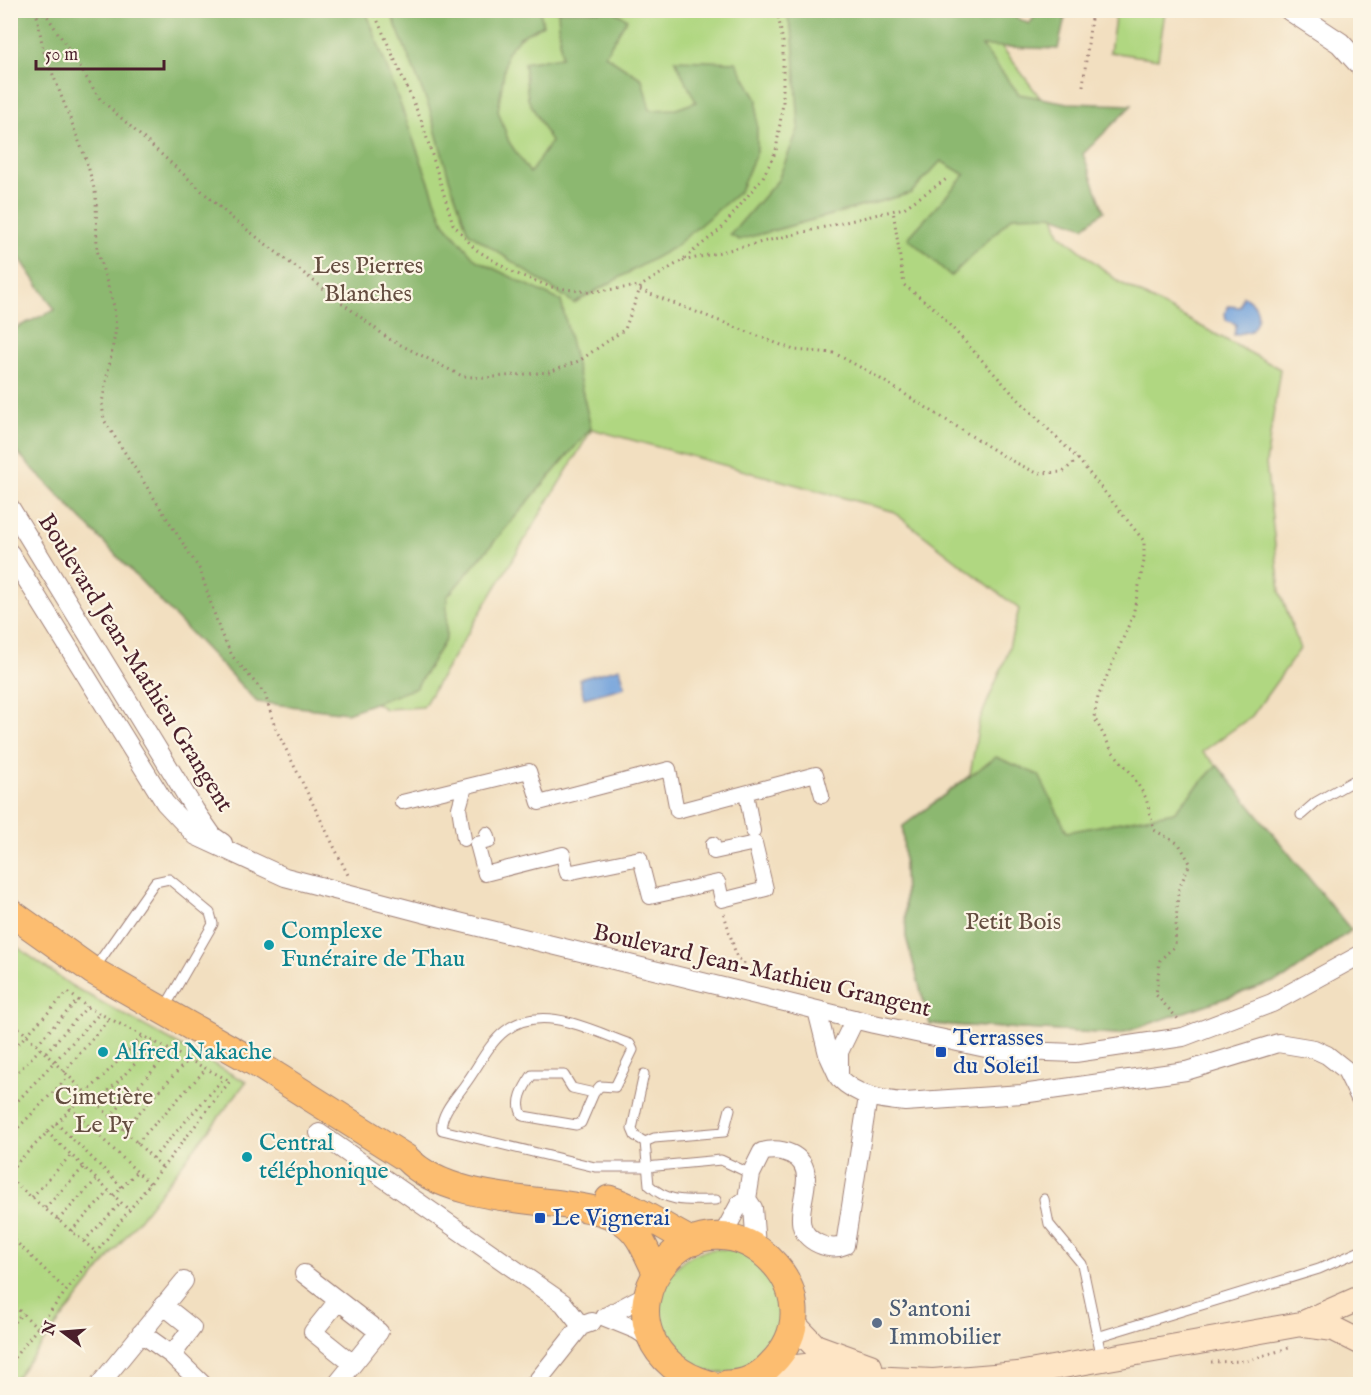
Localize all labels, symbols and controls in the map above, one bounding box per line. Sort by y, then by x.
scale bar [36,33,164,71]
text: 50 m [45,44,78,67]
park label: Les Pierres Blanches [313,251,423,310]
street label: Boulevard Jean-Mathieu Grangent [30,508,240,818]
park label: Petit Bois [965,907,1061,938]
place label: Complexe Funéraire de Thau [281,916,465,975]
street label: Boulevard Jean-Mathieu Grangent [590,917,934,1025]
marker: Complexe Funéraire de Thau [262,938,276,952]
place label: Terrasses du Soleil [953,1023,1044,1082]
place label: Alfred Nakache [114,1037,272,1068]
marker: Alfred Nakache [96,1045,110,1059]
marker: Terrasses du Soleil [934,1045,948,1059]
park label: Cimetière Le Py [55,1082,153,1141]
place label: Central téléphonique [259,1128,389,1187]
marker: Central téléphonique [240,1150,254,1164]
place label: Le Vignerai [552,1203,670,1234]
marker: Le Vignerai [533,1211,547,1225]
place label: S'antoni Immobilier [889,1294,1001,1353]
north arrow [33,1302,93,1362]
marker: S'antoni Immobilier [870,1316,884,1330]
text: N [39,1319,62,1339]

